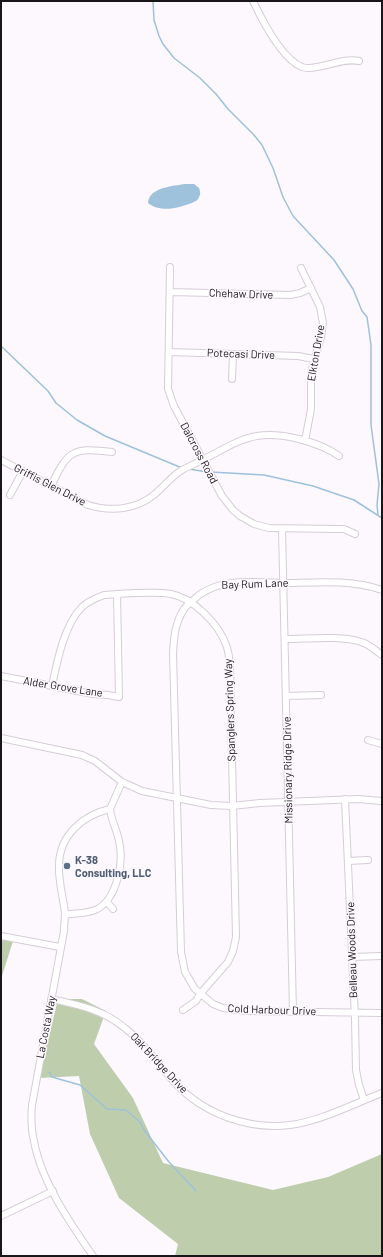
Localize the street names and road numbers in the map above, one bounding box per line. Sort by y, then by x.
street label: Chehaw Drive [209,286,273,302]
street label: Elkton Drive [305,324,327,382]
street label: Potecasi Drive [207,346,275,362]
street label: Dalcross Road [177,420,221,486]
street label: Griffis Glen Drive [12,461,88,509]
street label: Bay Rum Lane [221,576,289,592]
street label: Spanglers Spring Way [222,658,238,762]
street label: Alder Grove Lane [22,674,104,700]
street label: Missionary Ridge Drive [280,716,296,824]
street label: Belleau Woods Drive [344,902,360,998]
street label: La Costa Way [33,995,59,1059]
street label: Cold Harbour Drive [227,1002,317,1018]
street label: Oak Bridge Drive [127,1030,191,1096]

